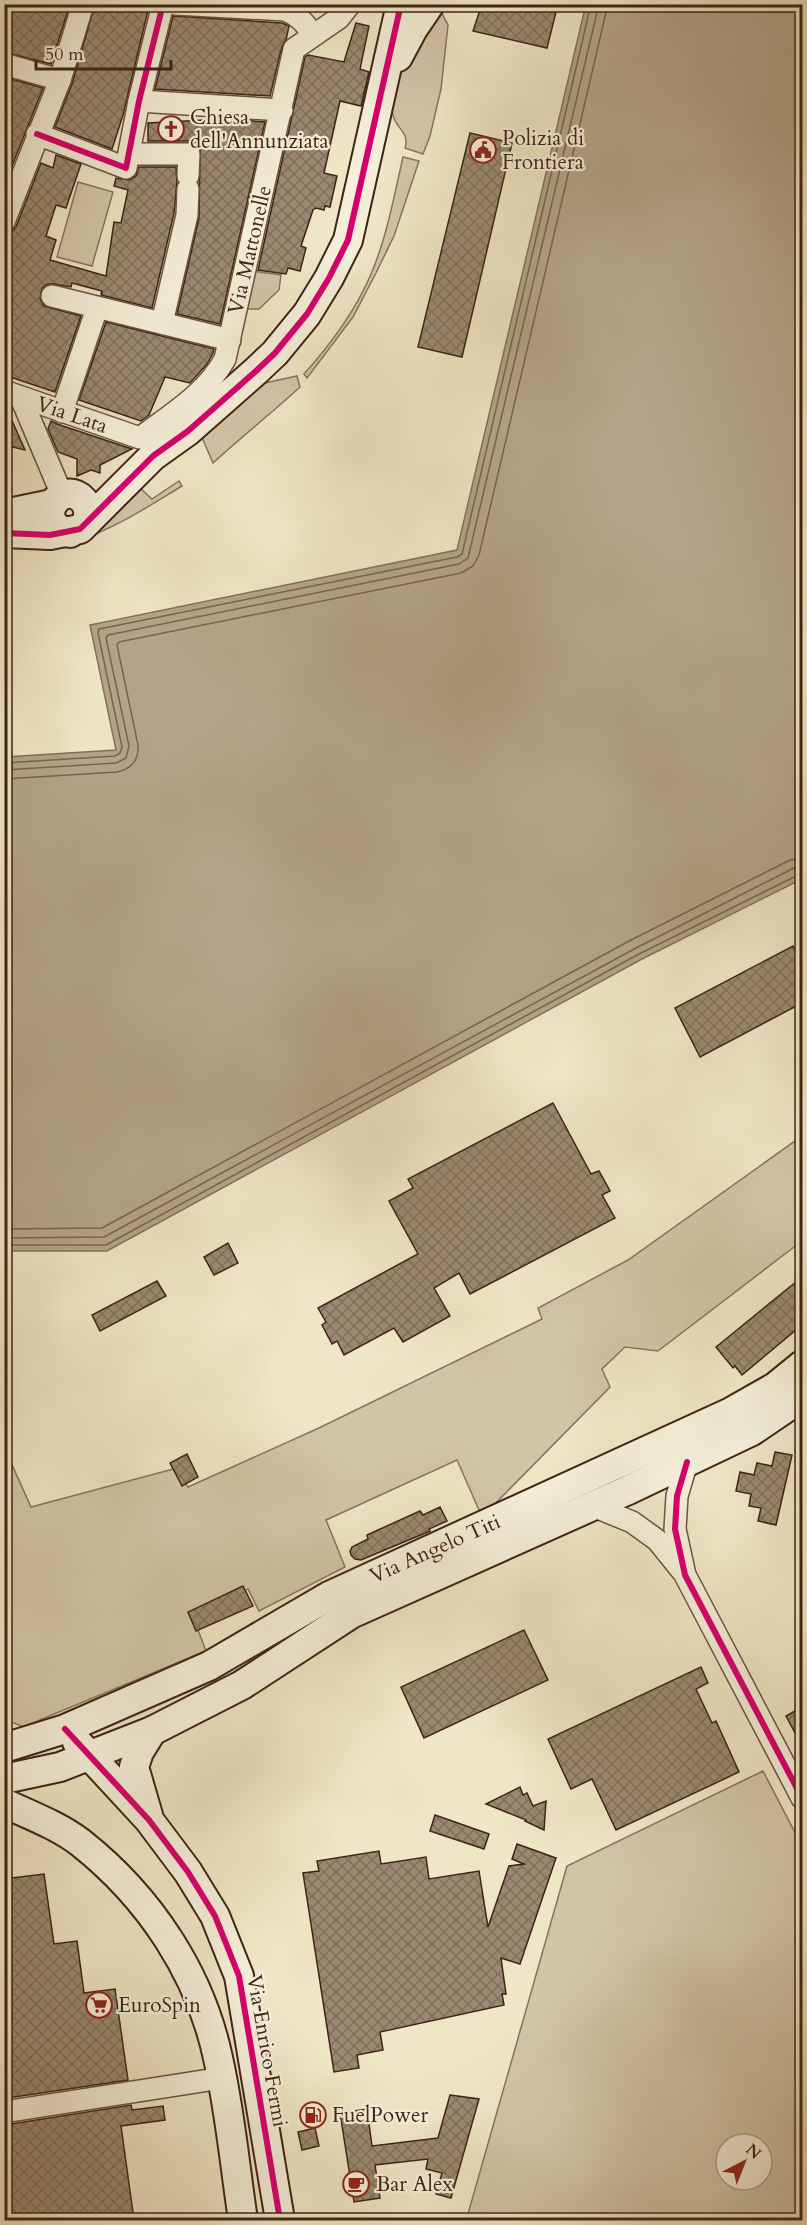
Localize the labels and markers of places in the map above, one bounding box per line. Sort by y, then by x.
place label: Chiesa dell'Annunziata [190,103,329,156]
church icon: Chiesa dell'Annunziata [156,114,186,144]
place label: Polizia di Frontiera [502,124,584,177]
public building icon: Polizia di Frontiera [468,135,498,165]
supermarket icon: EuroSpin [84,1990,114,2020]
place label: EuroSpin [118,1991,201,2020]
fuel station icon: FuelPower [298,2100,328,2130]
place label: FuelPower [332,2101,429,2130]
cafe icon: Bar Alex [341,2169,371,2199]
place label: Bar Alex [376,2170,453,2199]

